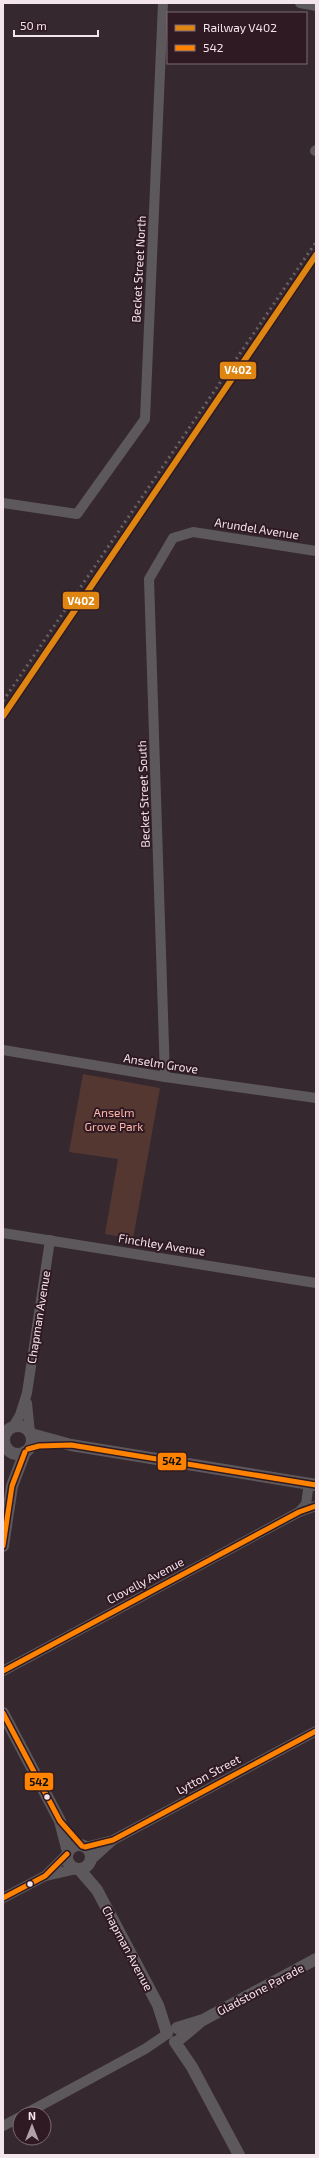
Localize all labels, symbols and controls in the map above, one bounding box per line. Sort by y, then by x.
scale bar [14,12,98,38]
legend [167,12,307,64]
text: 50 m [20,18,47,32]
text: Railway V402 [203,20,277,34]
text: 542 [203,40,224,54]
street label: Becket Street North [128,215,148,323]
line badge: V402 [219,361,257,380]
text: V402 [224,363,252,376]
street label: Arundel Avenue [214,514,300,542]
line badge: V402 [62,591,100,610]
text: V402 [67,594,95,607]
street label: Becket Street South [134,740,152,848]
street label: Anselm Grove [123,1050,199,1076]
park label: Anselm Grove Park [85,1105,143,1133]
street label: Finchley Avenue [117,1230,207,1258]
street label: Chapman Avenue [24,1269,52,1365]
line badge: 542 [157,1452,187,1471]
text: 542 [162,1454,182,1467]
street label: Clovelly Avenue [104,1554,186,1606]
street label: Lytton Street [174,1751,243,1797]
line badge: 542 [24,1772,54,1791]
text: 542 [29,1775,49,1788]
unlabelled marker [42,1792,52,1802]
unlabelled marker [25,1879,35,1889]
street label: Chapman Avenue [100,1903,156,1993]
street label: Gladstone Parade [214,1960,306,2018]
north arrow [12,2106,52,2146]
text: N [28,2109,36,2122]

